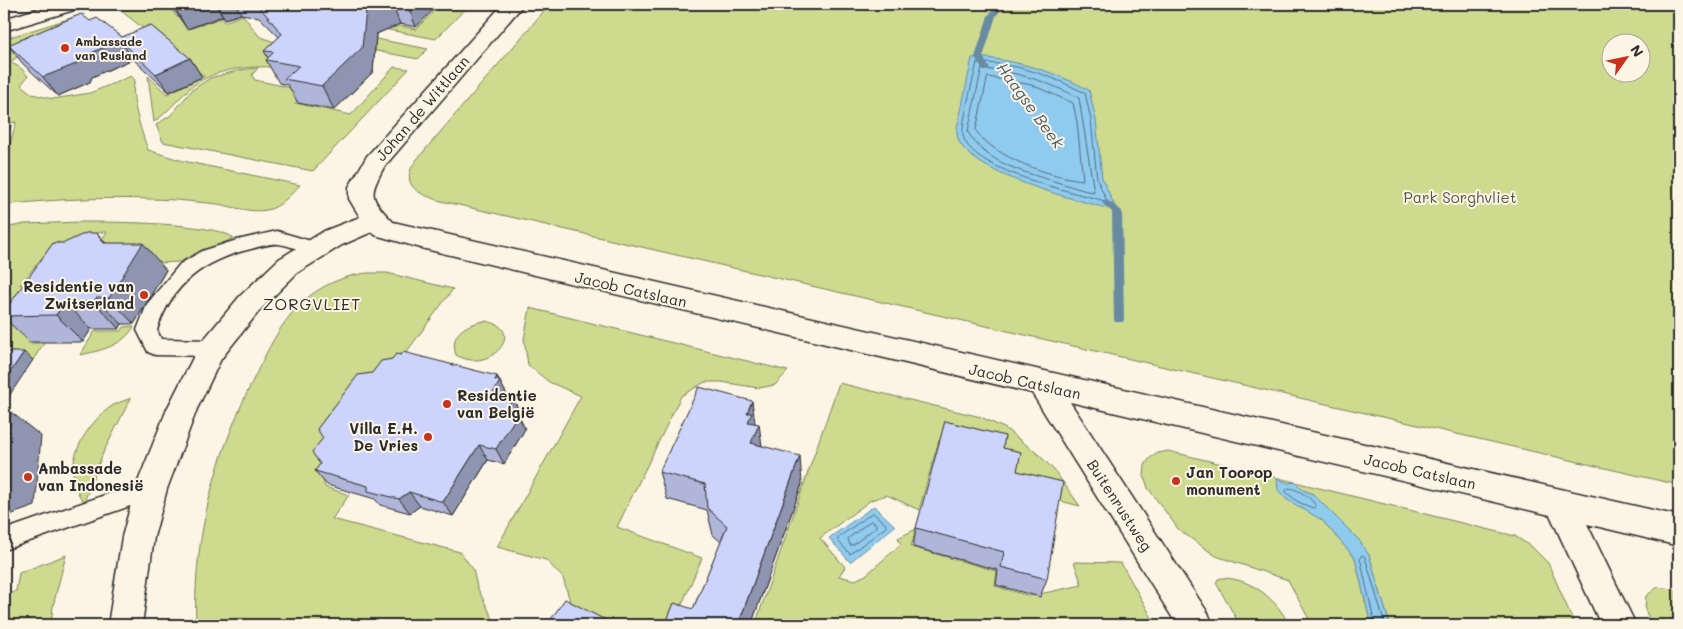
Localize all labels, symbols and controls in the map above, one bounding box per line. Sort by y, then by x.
north arrow [1600,32,1650,82]
place label: Ambassade van Rusland [75,33,147,63]
text: N [1626,41,1648,60]
marker: Ambassade van Rusland [59,42,71,54]
street label: Johan de Wittlaan [371,51,473,165]
water label: Haagse Beek [993,58,1070,153]
park label: Park Sorghvliet [1403,187,1517,207]
street label: Jacob Catslaan [573,266,689,312]
place label: Residentie van Zwitserland [23,276,134,313]
marker: Residentie van Zwitserland [138,289,150,301]
district label: ZORGVLIET [263,293,361,314]
street label: Jacob Catslaan [967,358,1083,404]
place label: Residentie van België [457,385,537,422]
marker: Residentie van België [441,398,453,410]
place label: Villa E.H. De Vries [349,418,418,455]
marker: Villa E.H. De Vries [422,431,434,443]
street label: Jacob Catslaan [1362,448,1478,494]
street label: Buitenrustweg [1083,455,1157,555]
place label: Ambassade van Indonesië [38,458,143,495]
place label: Jan Toorop monument [1186,462,1273,499]
marker: Ambassade van Indonesië [22,471,34,483]
marker: Jan Toorop monument [1170,475,1182,487]

